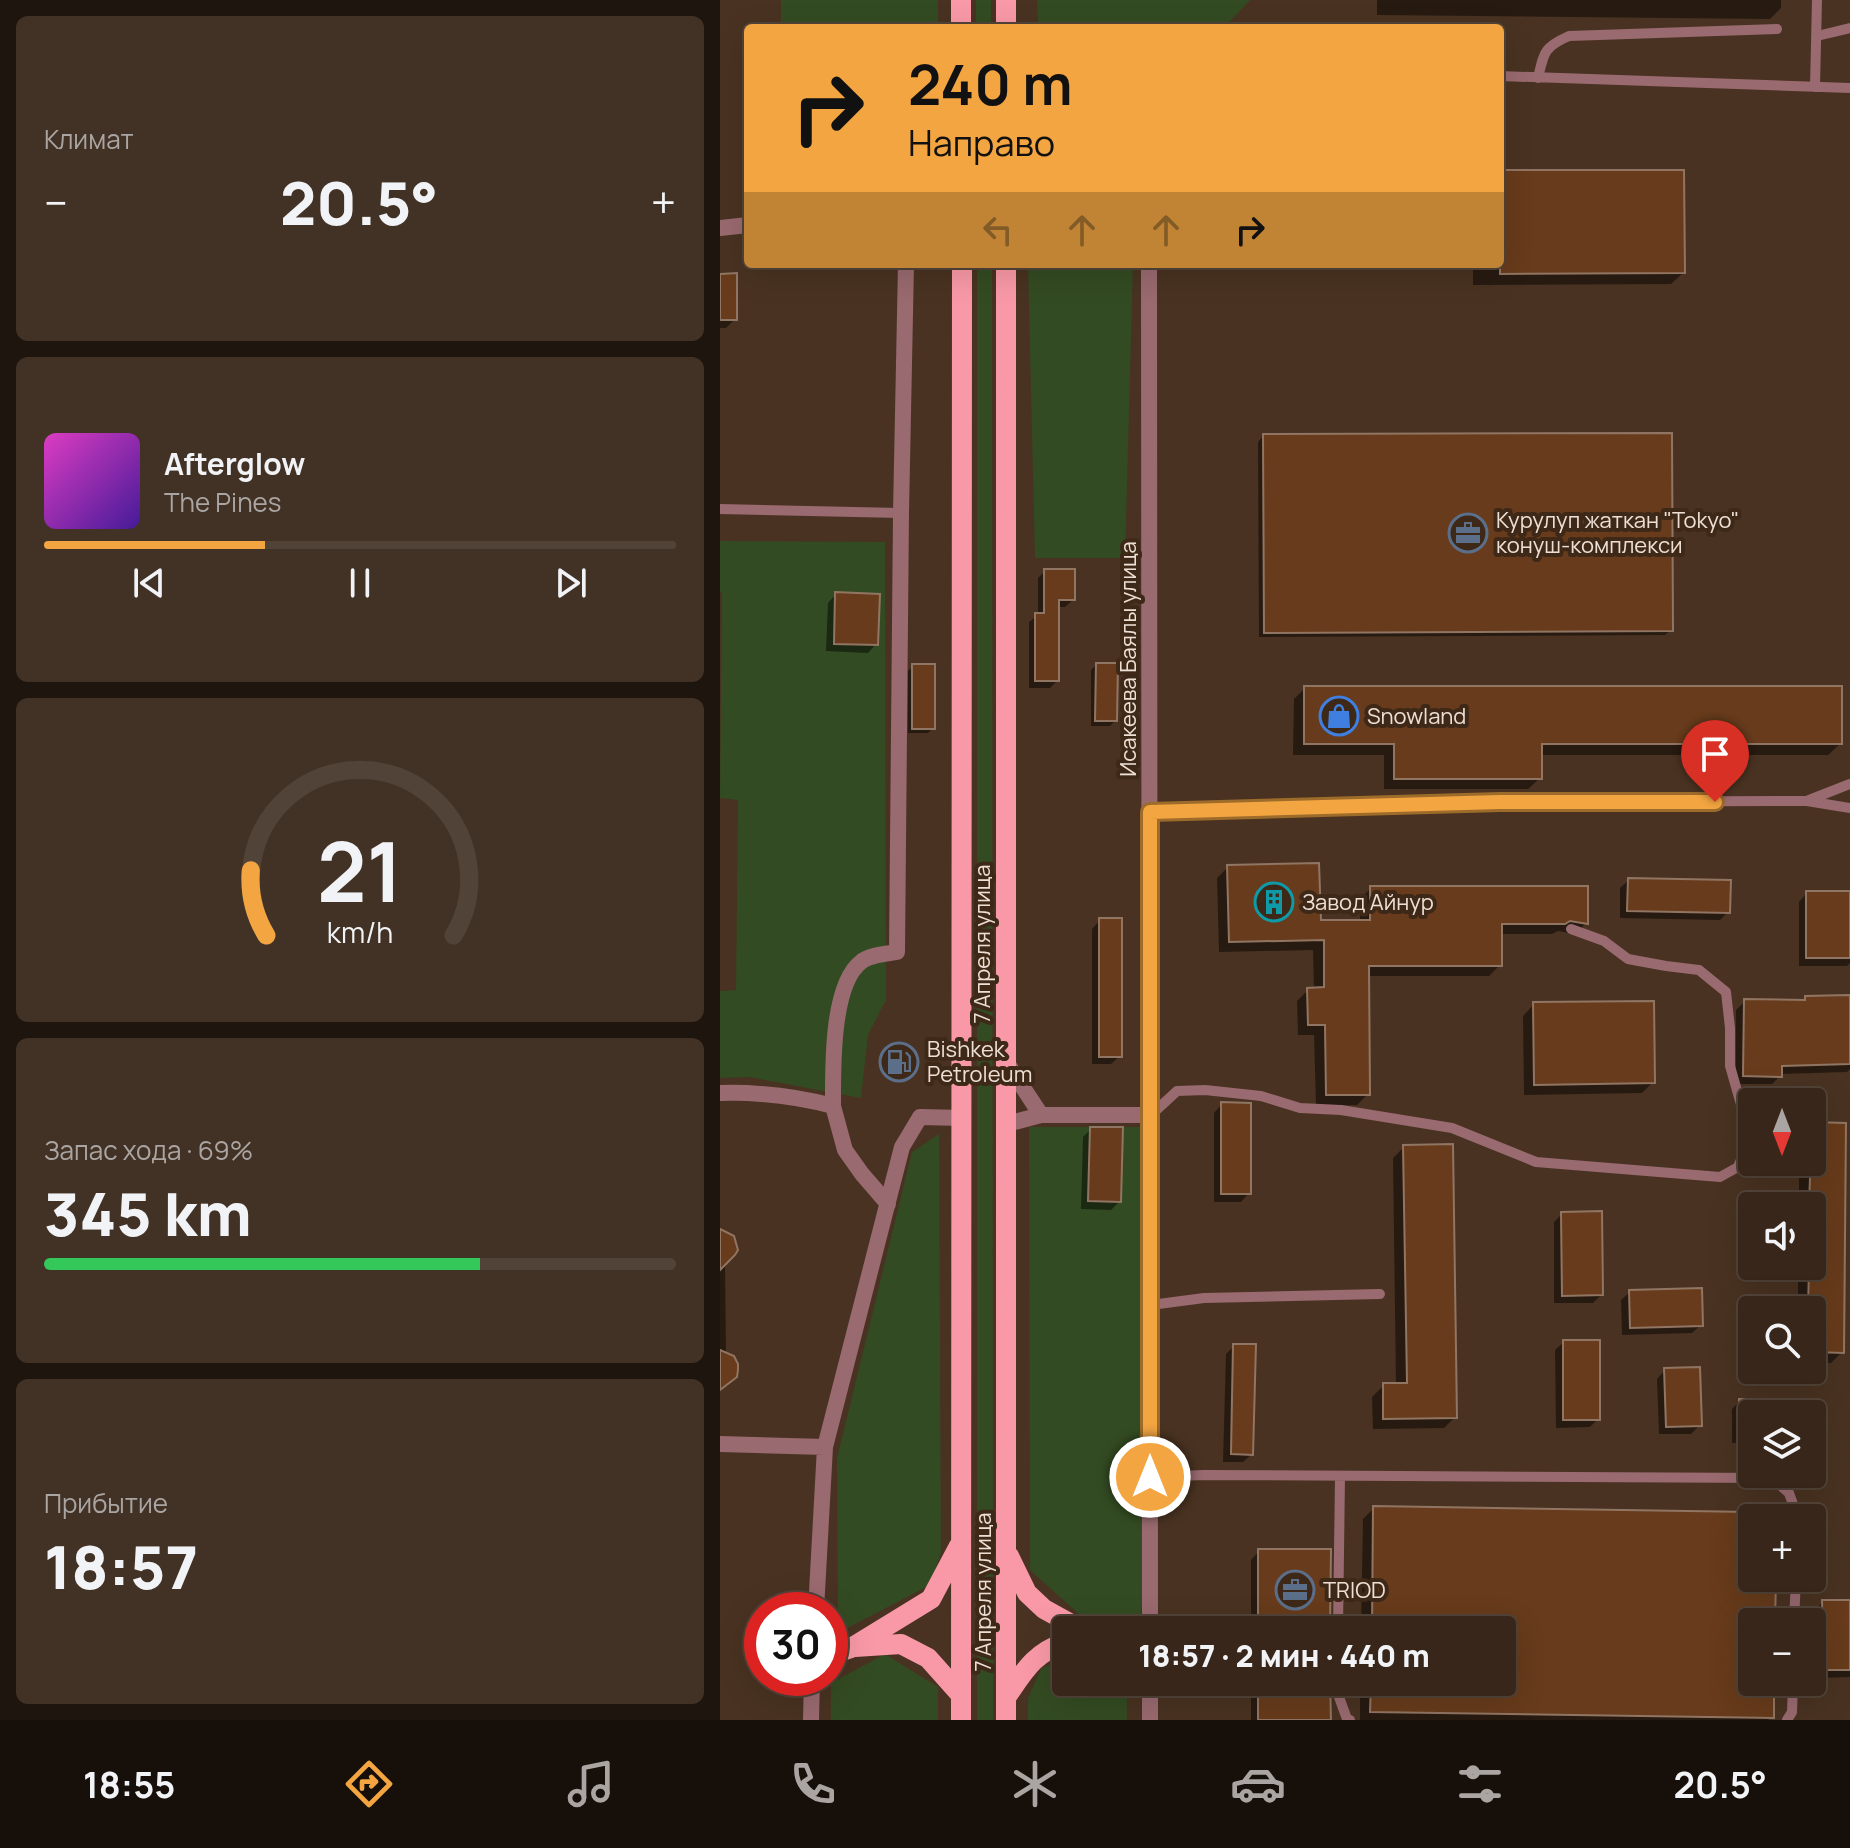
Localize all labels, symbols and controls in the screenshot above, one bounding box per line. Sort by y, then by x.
text: 240 m [908,45,1073,122]
icon: right [776,56,880,160]
text: Направо [908,118,1055,167]
text: Климат [44,121,134,157]
text: 20.5° [280,161,438,243]
text: − [44,172,68,232]
text: + [651,172,676,232]
icon: left [976,208,1020,252]
icon: ahead [1060,208,1104,252]
icon: ahead [1144,208,1188,252]
icon: right [1228,208,1272,252]
text: Afterglow [164,443,305,484]
text: The Pines [164,484,281,520]
place label: Курулуп жаткан "Tokyo" конуш-комплекси [1496,505,1739,560]
office icon: Курулуп жаткан "Tokyo" конуш-комплекси [1447,512,1489,554]
street label: Исакеева Баялы улица [1113,541,1143,777]
icon: previous [127,561,171,605]
icon: pause [338,561,382,605]
icon: next [549,561,593,605]
shop icon: Snowland [1318,695,1360,737]
place label: Snowland [1367,701,1466,731]
pin [1681,720,1749,802]
icon: arrive [1693,732,1737,776]
text: 21 [317,813,403,927]
street label: 7 Апреля улица [967,864,997,1024]
building icon: Завод Айнур [1253,881,1295,923]
place label: Завод Айнур [1302,887,1434,917]
text: km/h [327,913,393,952]
place label: Bishkek Petroleum [927,1034,1032,1089]
fuel station icon: Bishkek Petroleum [878,1041,920,1083]
north arrow [1738,1088,1826,1176]
map controls [1738,1088,1826,1696]
text: Запас хода · 69% [44,1132,253,1168]
text: 345 km [44,1172,252,1254]
button: sound [1738,1192,1826,1280]
button: search [1738,1296,1826,1384]
button: layers [1738,1400,1826,1488]
position arrow [1108,1435,1192,1519]
text: Прибытие [44,1485,168,1521]
button: + [1738,1504,1826,1592]
street label: 7 Апреля улица [968,1512,998,1672]
text: 18:57 [44,1525,198,1607]
office icon: TRIOD [1274,1569,1316,1611]
place label: TRIOD [1323,1575,1386,1605]
speed limit sign: 30 [744,1592,848,1696]
button: − [1738,1608,1826,1696]
text: 18:57 · 2 мин · 440 m [1138,1635,1430,1676]
icon: directions [341,1756,397,1812]
icon: music [563,1756,619,1812]
icon: phone [785,1756,841,1812]
icon: climate [1007,1756,1063,1812]
icon: car [1230,1756,1286,1812]
icon: filters [1452,1756,1508,1812]
text: 18:55 [83,1760,175,1809]
text: 20.5° [1674,1760,1767,1809]

